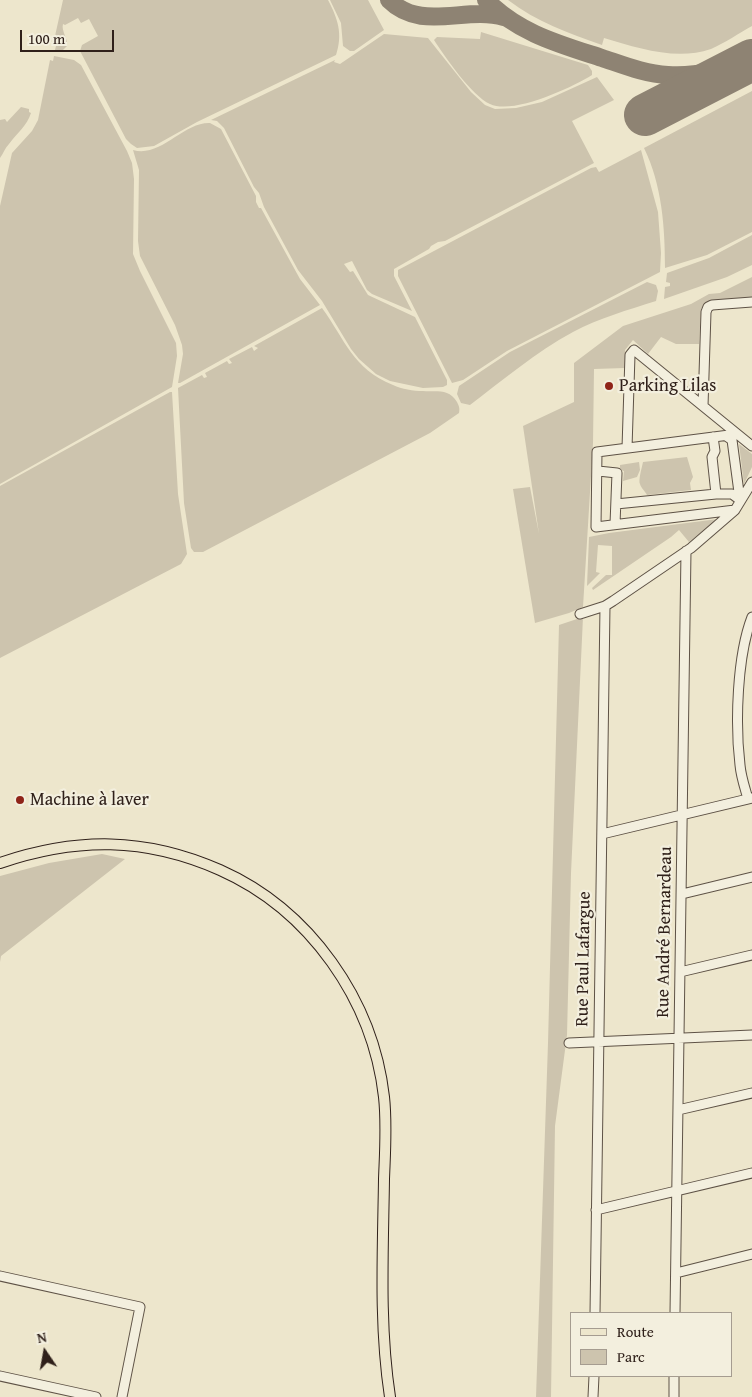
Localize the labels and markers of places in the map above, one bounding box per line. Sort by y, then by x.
place label: Parking Lilas [619,375,716,397]
marker: Parking Lilas [603,380,615,392]
place label: Machine à laver [30,789,149,811]
marker: Machine à laver [14,794,26,806]

